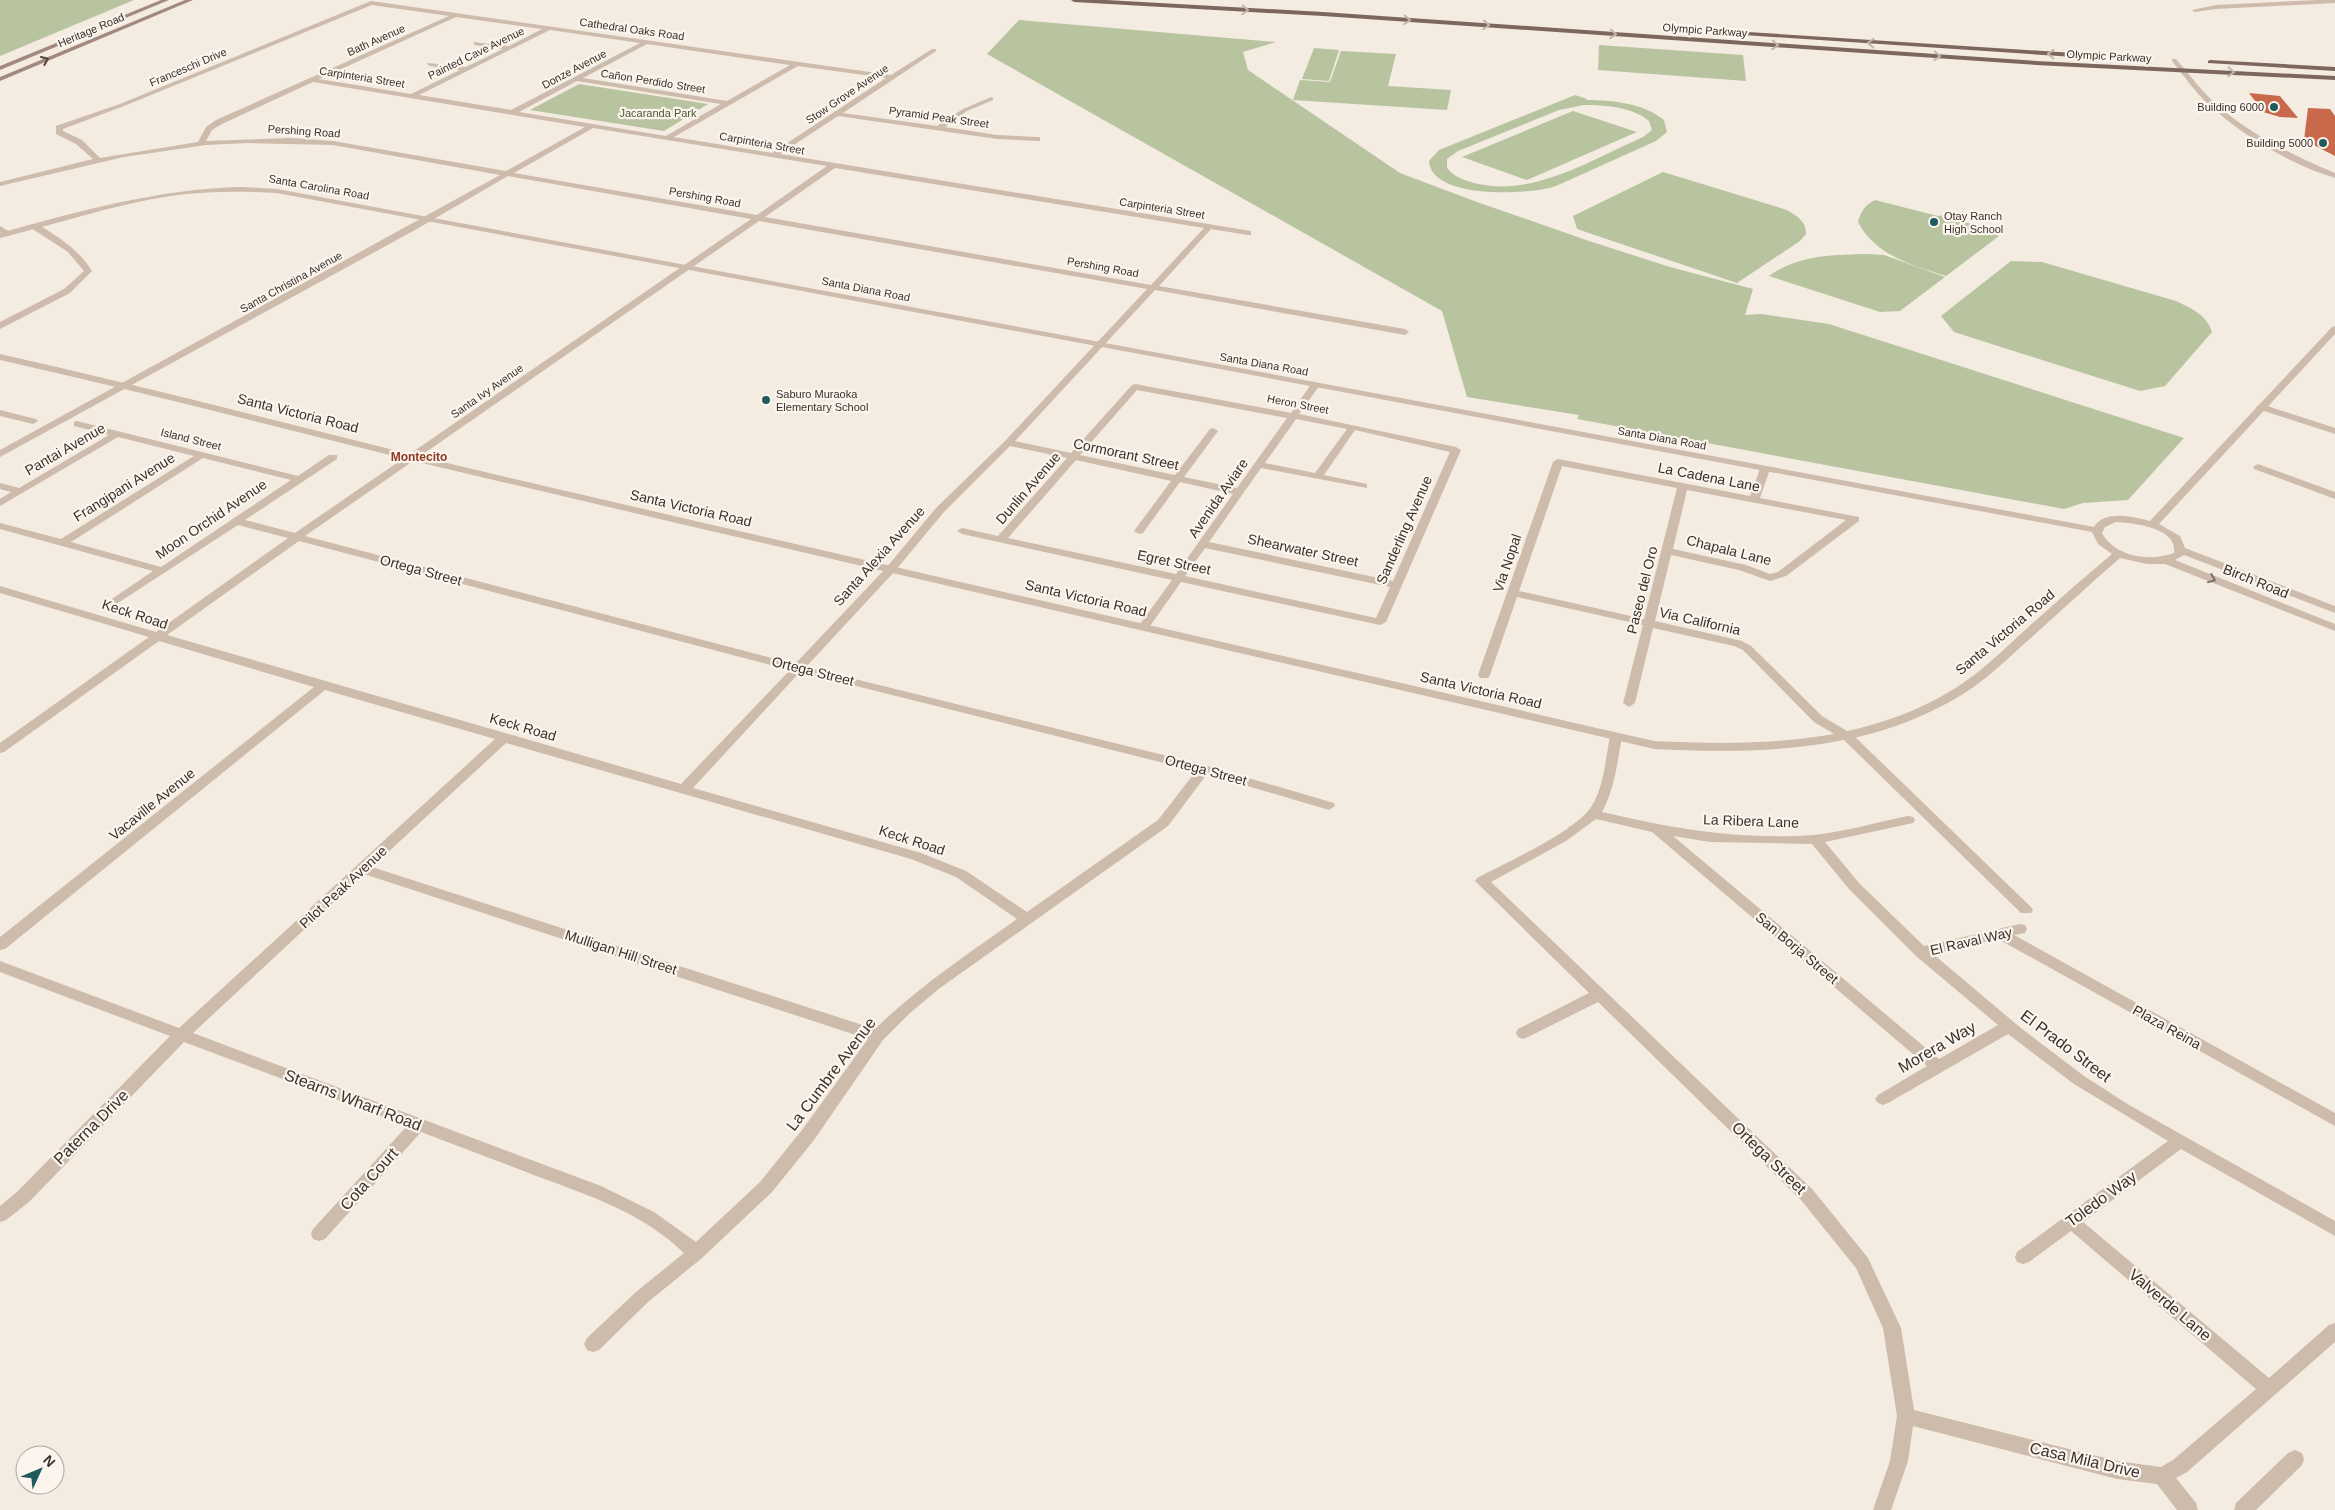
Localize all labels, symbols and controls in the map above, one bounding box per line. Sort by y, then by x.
one-way arrow [1242,4,1250,15]
street label: Heritage Road [56,11,126,49]
one-way arrow [1404,14,1412,25]
street label: Cathedral Oaks Road [579,16,685,42]
one-way arrow [1482,19,1490,30]
street label: Olympic Parkway [1662,21,1748,39]
street label: Bath Avenue [345,22,407,58]
street label: Painted Cave Avenue [426,24,526,82]
one-way arrow [1609,28,1617,39]
one-way arrow [1867,37,1875,48]
one-way arrow [1771,39,1779,50]
street label: Franceschi Drive [148,45,228,89]
street label: Donze Avenue [540,47,608,91]
street label: Olympic Parkway [2066,48,2152,64]
one-way arrow [2047,49,2055,60]
one-way arrow [1933,51,1941,62]
one-way arrow [40,56,49,67]
street label: Stow Grove Avenue [803,62,891,126]
street label: Carpinteria Street [318,64,406,90]
street label: Cañon Perdido Street [600,67,706,95]
one-way arrow [2227,67,2235,78]
place label: Building 6000 [2197,101,2264,113]
marker: Building 6000 [2268,101,2280,113]
street label: Pyramid Peak Street [888,104,990,130]
park label: Jacaranda Park [619,107,697,119]
street label: Pershing Road [267,122,341,140]
street label: Carpinteria Street [719,130,805,156]
place label: Building 5000 [2246,137,2313,149]
marker: Building 5000 [2317,137,2329,149]
street label: Santa Carolina Road [268,172,370,202]
street label: Pershing Road [668,185,742,209]
street label: Carpinteria Street [1118,195,1206,221]
place label: Otay Ranch High School [1944,210,2003,235]
marker: Otay Ranch High School [1928,216,1940,228]
street label: Santa Christina Avenue [238,249,344,315]
street label: Pershing Road [1066,255,1140,279]
street label: Santa Diana Road [821,275,911,303]
street label: Santa Diana Road [1219,350,1309,378]
street label: Santa Ivy Avenue [449,362,525,420]
place label: Saburo Muraoka Elementary School [776,388,868,413]
street label: Santa Victoria Road [236,390,360,436]
street label: Heron Street [1266,392,1330,416]
marker: Saburo Muraoka Elementary School [760,394,772,406]
street label: Pantai Avenue [22,419,108,478]
street label: Santa Diana Road [1617,424,1707,452]
street label: Island Street [160,426,222,452]
street label: Cormorant Street [1072,435,1180,473]
street label: Frangipani Avenue [70,449,178,525]
street label: Dunlin Avenue [992,449,1064,527]
district label: Montecito [391,450,447,464]
street label: Avenida Aviare [1185,455,1251,541]
street label: La Cadena Lane [1657,459,1762,495]
street label: Sanderling Avenue [1373,473,1435,587]
street label: Moon Orchid Avenue [152,476,270,562]
street label: Santa Victoria Road [629,486,753,530]
street label: Santa Alexia Avenue [830,503,928,609]
street label: Shearwater Street [1246,530,1360,570]
street label: Via Nopal [1490,532,1524,594]
street label: Chapala Lane [1685,532,1773,568]
street label: Paseo del Oro [1623,544,1661,635]
street label: Egret Street [1136,546,1212,578]
street label: Ortega Street [378,551,464,589]
street label: Birch Road [2221,561,2291,601]
one-way arrow [2207,573,2216,583]
street label: Santa Victoria Road [1024,576,1148,620]
street label: Santa Victoria Road [1952,586,2058,678]
street label: Keck Road [100,596,170,632]
street label: Via California [1658,604,1742,638]
street label: Ortega Street [770,653,856,689]
street label: Santa Victoria Road [1419,668,1543,712]
street label: Keck Road [488,710,558,744]
street label: Ortega Street [1163,751,1249,789]
street label: Vacaville Avenue [106,765,198,843]
street label: La Ribera Lane [1703,811,1799,831]
street label: Keck Road [877,822,947,858]
street label: Pilot Peak Avenue [296,842,390,932]
street label: San Borja Street [1753,909,1842,987]
street label: El Raval Way [1929,924,2013,958]
street label: Mulligan Hill Street [563,926,679,978]
street label: Plaza Reina [2130,1002,2204,1052]
street label: El Prado Street [2018,1007,2115,1086]
street label: La Cumbre Avenue [783,1014,879,1134]
street label: Morera Way [1895,1018,1979,1076]
street label: Stearns Wharf Road [282,1066,424,1134]
street label: Paterna Drive [50,1086,132,1168]
street label: Ortega Street [1729,1119,1810,1198]
street label: Cota Court [337,1144,402,1213]
street label: Toledo Way [2062,1168,2140,1230]
street label: Valverde Lane [2125,1266,2215,1344]
street label: Casa Mila Drive [2028,1439,2142,1481]
north arrow [15,1445,65,1495]
text: N [40,1452,59,1470]

